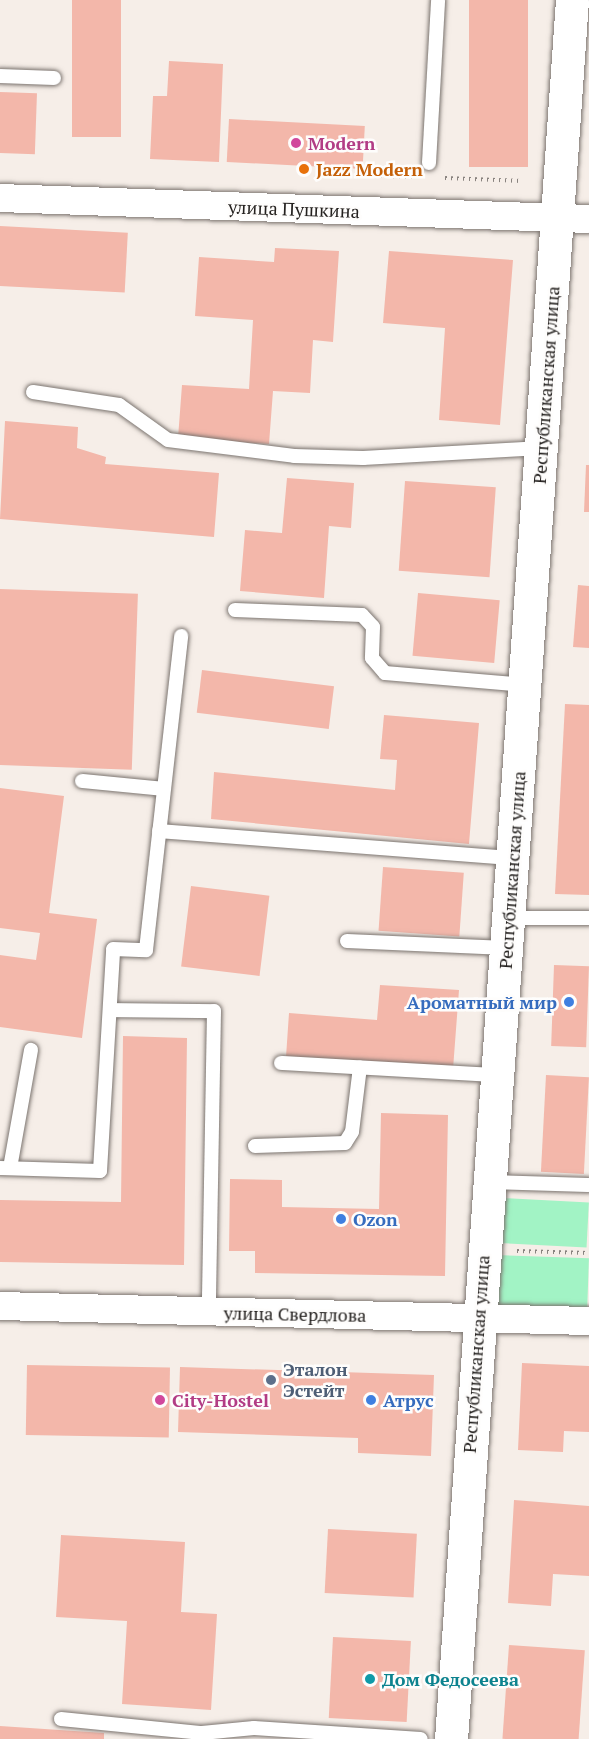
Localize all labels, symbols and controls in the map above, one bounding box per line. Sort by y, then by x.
place label: Modern [308,132,375,154]
marker: Modern [289,136,303,150]
place label: Jazz Modern [316,158,423,180]
marker: Jazz Modern [297,162,311,176]
street label: улица Пушкина [228,196,360,222]
street label: Республиканская улица [528,285,564,485]
street label: Республиканская улица [494,770,530,970]
place label: Ароматный мир [407,991,557,1013]
marker: Ароматный мир [562,995,576,1009]
place label: Ozon [353,1208,398,1230]
marker: Ozon [334,1212,348,1226]
street label: Республиканская улица [458,1254,494,1454]
street label: улица Свердлова [224,1302,366,1326]
place label: Эталон Эстейт [283,1359,348,1402]
marker: Эталон Эстейт [264,1373,278,1387]
place label: City-Hostel [172,1389,269,1411]
place label: Атрус [383,1389,434,1411]
marker: City-Hostel [153,1393,167,1407]
marker: Атрус [364,1393,378,1407]
place label: Дом Федосеева [382,1668,519,1690]
marker: Дом Федосеева [363,1672,377,1686]

